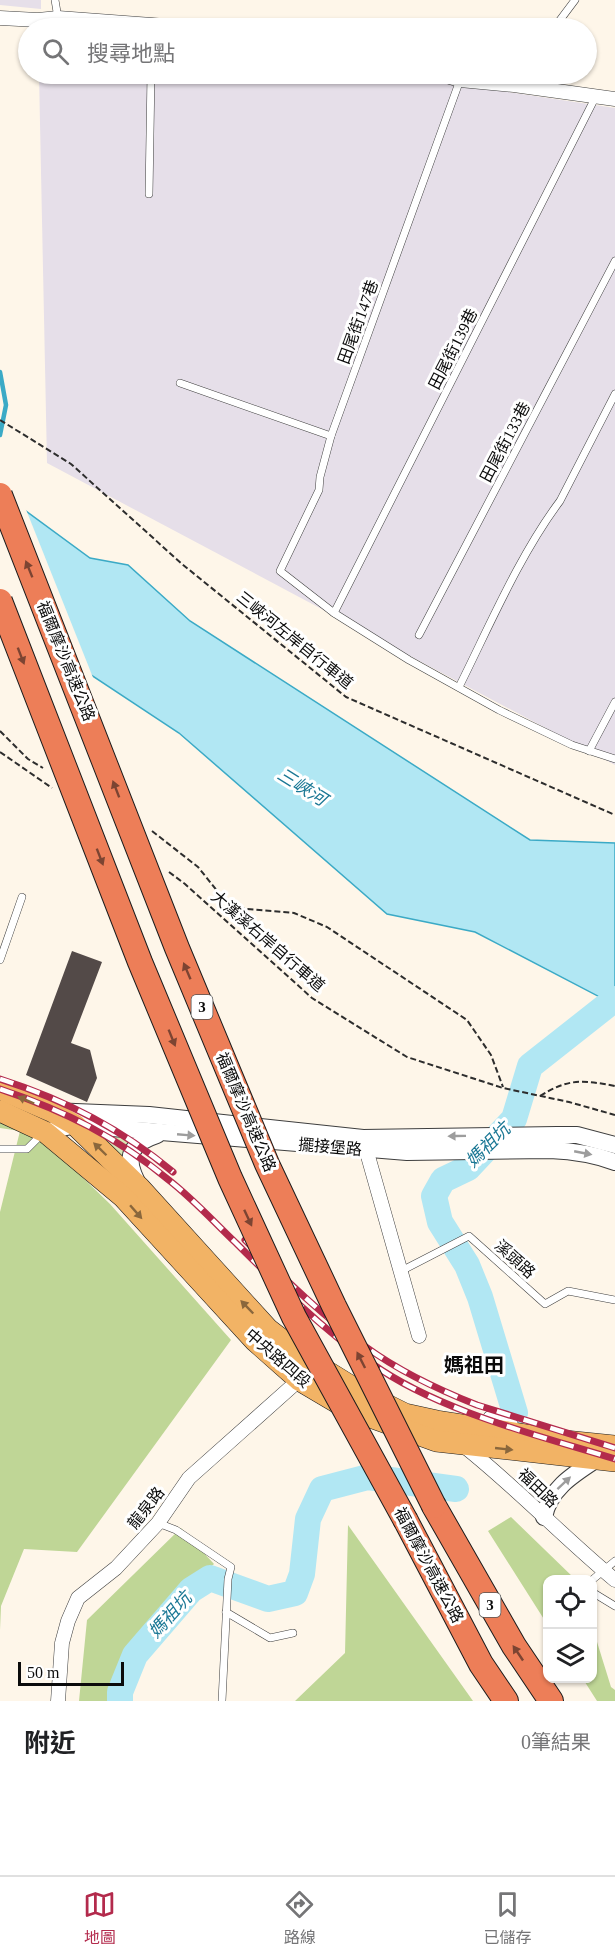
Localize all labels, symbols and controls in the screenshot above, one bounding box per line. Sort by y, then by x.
search box [18,18,597,84]
icon: search [39,35,72,68]
text: 搜尋地點 [87,41,175,66]
street label: 田尾街147巷 [335,278,381,366]
street label: 田尾街139巷 [425,306,481,392]
street label: 田尾街133巷 [477,399,533,485]
one-way arrow [24,560,33,578]
street label: 三峽河左岸自行車道 [234,588,356,692]
street label: 福爾摩沙高速公路 [34,598,98,724]
one-way arrow [16,647,26,665]
water label: 三峽河 [274,764,333,811]
one-way arrow [111,780,121,798]
one-way arrow [95,848,105,866]
street label: 大漢溪右岸自行車道 [208,887,328,995]
one-way arrow [182,962,191,980]
road number: 3 [192,995,212,1019]
one-way arrow [168,1029,177,1047]
street label: 福爾摩沙高速公路 [213,1050,279,1174]
one-way arrow [17,1095,34,1104]
water label: 媽祖坑 [462,1117,516,1171]
one-way arrow [176,1131,195,1140]
one-way arrow [447,1131,466,1141]
street label: 擺接堡路 [297,1136,363,1158]
one-way arrow [93,1143,107,1157]
one-way arrow [574,1149,593,1158]
one-way arrow [129,1204,142,1219]
one-way arrow [243,1209,253,1227]
street label: 溪頭路 [491,1237,539,1281]
one-way arrow [241,1300,254,1315]
street label: 中央路四段 [242,1325,314,1391]
one-way arrow [356,1351,366,1368]
district label: 媽祖田 [444,1354,504,1376]
one-way arrow [494,1444,513,1454]
street label: 福田路 [515,1465,561,1511]
one-way arrow [557,1476,572,1490]
street label: 龍泉路 [125,1484,167,1532]
street label: 福爾摩沙高速公路 [391,1504,467,1626]
map controls [543,1575,597,1683]
button: locate [543,1575,597,1629]
water label: 媽祖坑 [145,1586,198,1642]
road number: 3 [480,1593,500,1617]
button: layers [543,1629,597,1683]
one-way arrow [512,1645,524,1661]
scale bar [18,1659,124,1686]
text: 50 m [27,1664,59,1681]
text: 附近 [24,1729,76,1758]
text: 0筆結果 [521,1731,591,1753]
tab: 地圖 [83,1888,116,1948]
tab: 路線 [283,1888,316,1948]
tab: 已儲存 [483,1888,531,1948]

